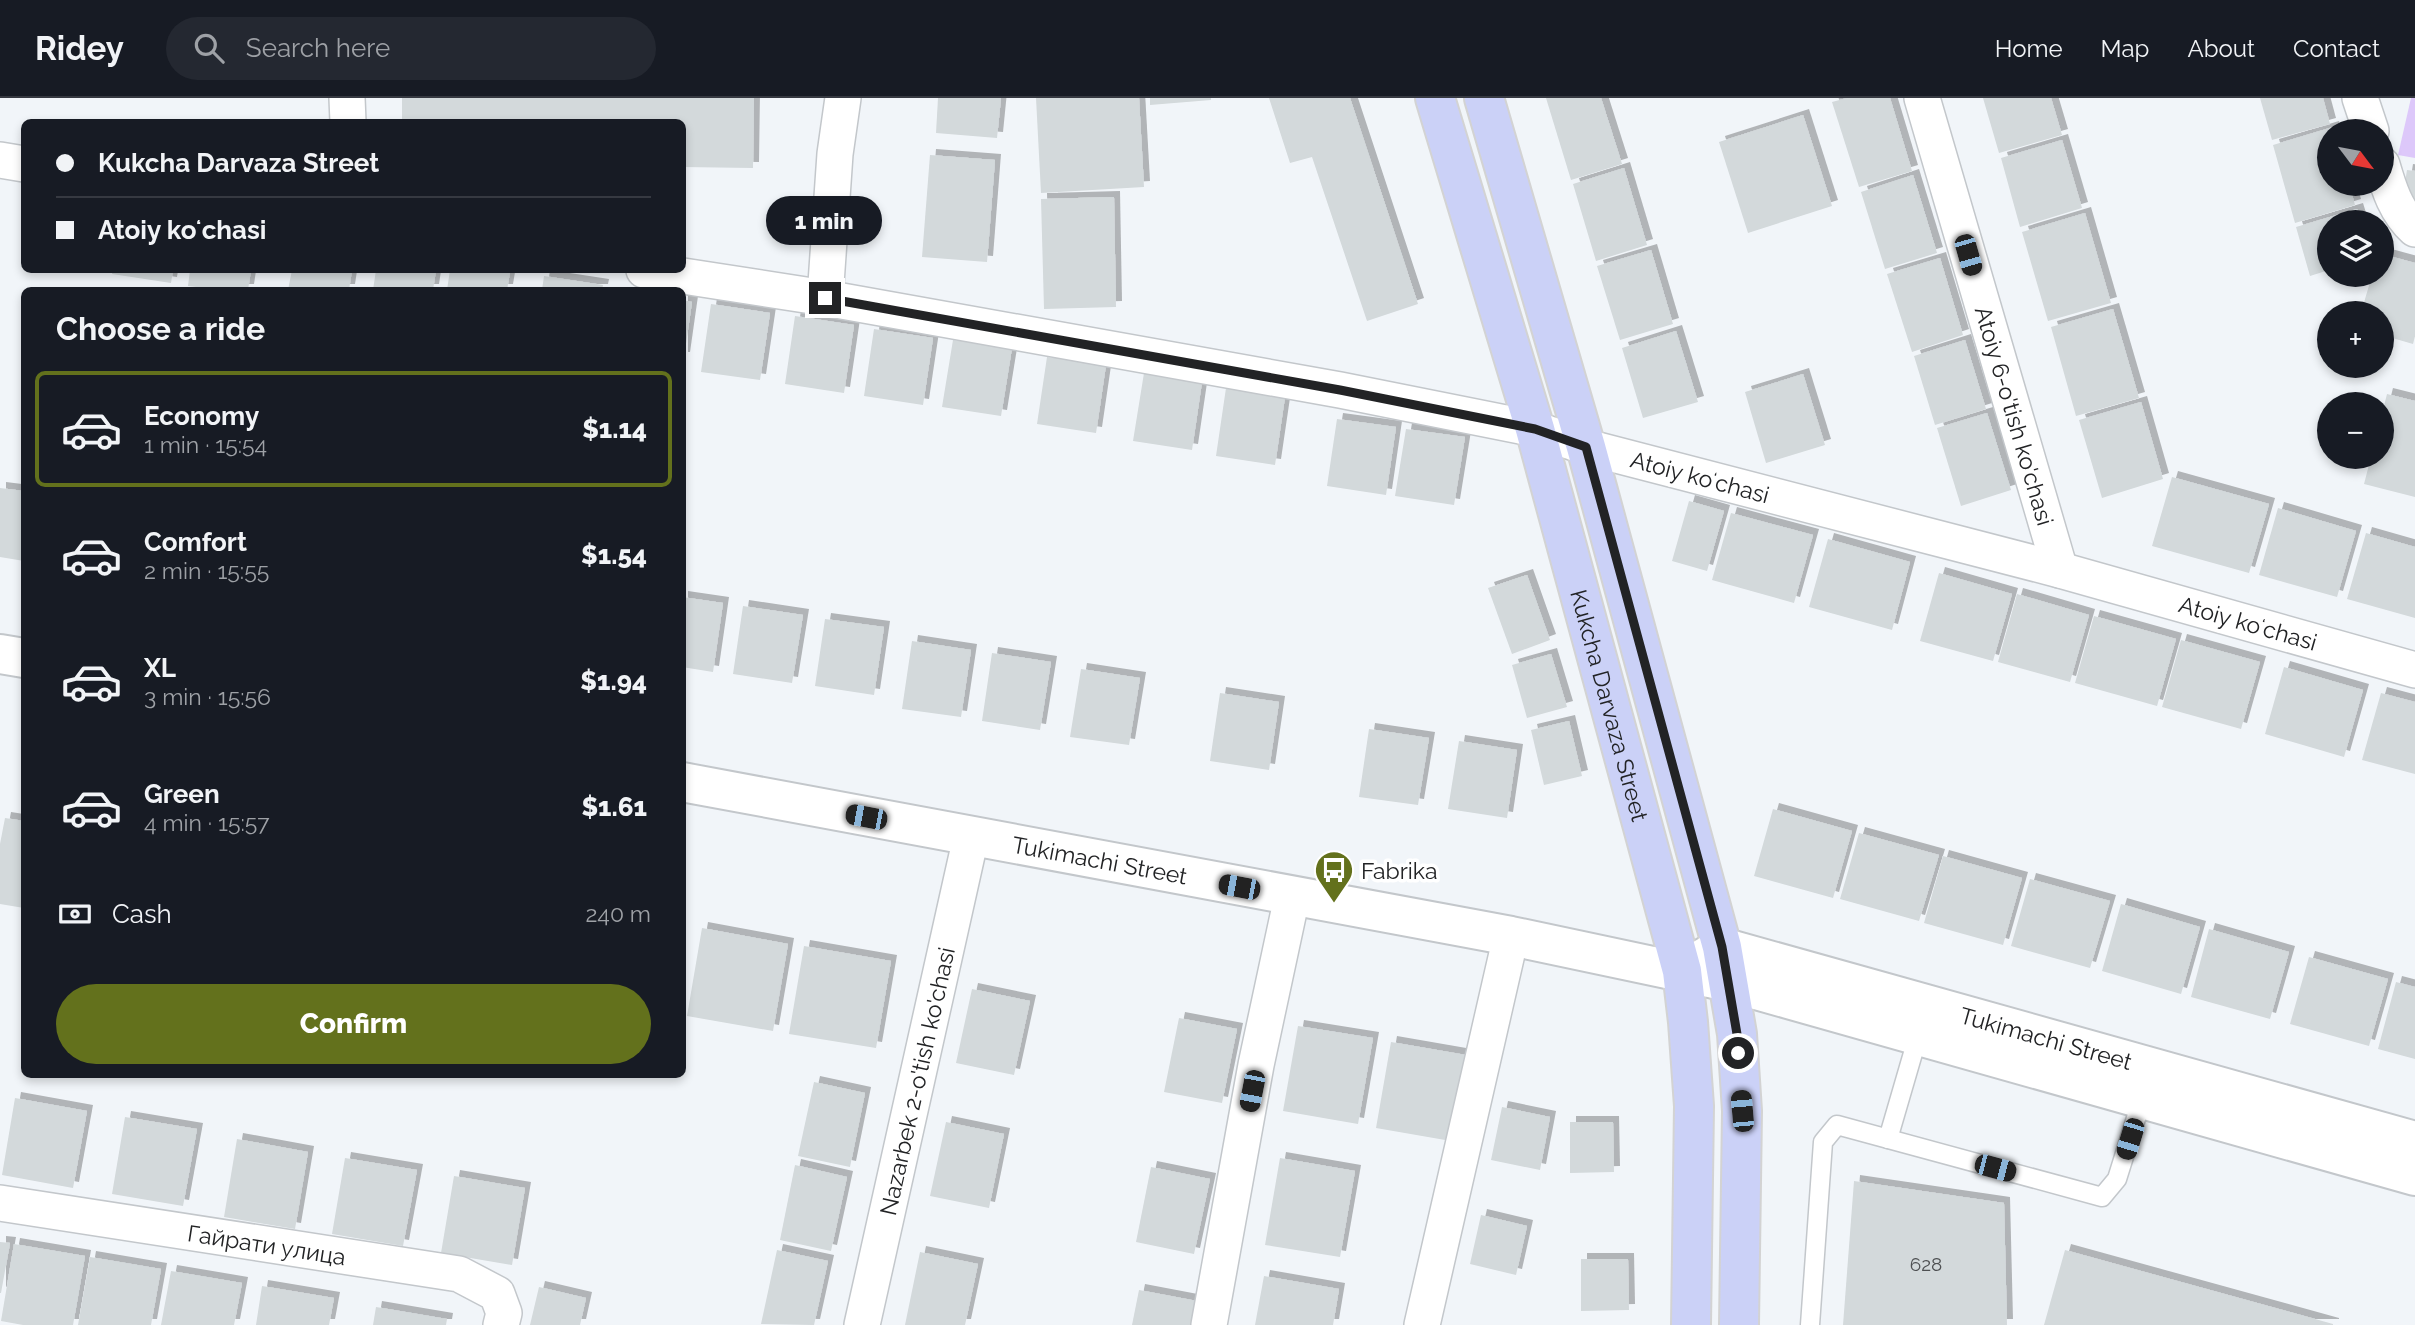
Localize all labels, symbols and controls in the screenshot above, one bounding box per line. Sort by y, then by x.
search box [166,17,656,80]
text: Ridey [35,29,124,68]
icon: search [190,29,228,67]
text: Search here [246,33,390,63]
text: Home [1995,34,2063,63]
text: Map [2101,34,2149,63]
text: About [2187,34,2255,63]
text: Contact [2293,34,2380,63]
north arrow [2317,119,2394,196]
map controls [2317,119,2394,469]
text: Kukcha Darvaza Street [98,148,379,178]
callout: 1 min [767,197,883,246]
text: 1 min [794,207,854,234]
button: layers [2317,210,2394,287]
text: Atoiy koʻchasi [98,215,266,245]
car [1953,232,1984,278]
route end [809,282,841,314]
button: + [2317,301,2394,378]
street label: Atoiy 6-o'tish ko'chasi [1970,303,2060,528]
text: Choose a ride [56,310,265,347]
button: − [2317,392,2394,469]
icon: car [60,398,123,461]
text: Economy [144,401,259,431]
text: $1.14 [582,414,647,444]
text: 1 min · 15:54 [144,431,267,458]
street label: Atoiy koʻchasi [1628,446,1772,508]
icon: car [60,524,123,587]
text: Comfort [144,527,247,557]
text: $1.54 [581,540,647,570]
text: 2 min · 15:55 [144,557,269,584]
street label: Kukcha Darvaza Street [1566,586,1654,824]
street label: Atoiy koʻchasi [2176,590,2320,656]
icon: car [60,650,123,713]
text: XL [144,653,176,683]
text: $1.94 [580,666,647,696]
text: 3 min · 15:56 [144,683,271,710]
icon: car [60,776,123,839]
text: Green [144,779,220,809]
text: $1.61 [581,792,647,822]
car [844,803,889,831]
text: 4 min · 15:57 [144,809,270,836]
street label: Tukimachi Street [1010,830,1190,889]
bus stop icon: Fabrika [1313,849,1355,904]
place label: Fabrika [1361,857,1438,884]
car [1217,873,1262,901]
icon: cash [56,895,94,933]
text: Cash [112,899,172,929]
text: 240 m [585,900,651,927]
street label: Nazarbek 2-o'tish ko'chasi [873,944,960,1218]
button: Confirm [56,984,651,1064]
street label: Tukimachi Street [1957,1001,2136,1075]
route start [1722,1037,1754,1069]
car [1238,1068,1267,1114]
car [1730,1089,1755,1133]
car [2114,1116,2147,1162]
car [1972,1152,2019,1184]
street label: Гайрати улица [186,1219,348,1270]
house number: 628 [1910,1253,1942,1275]

